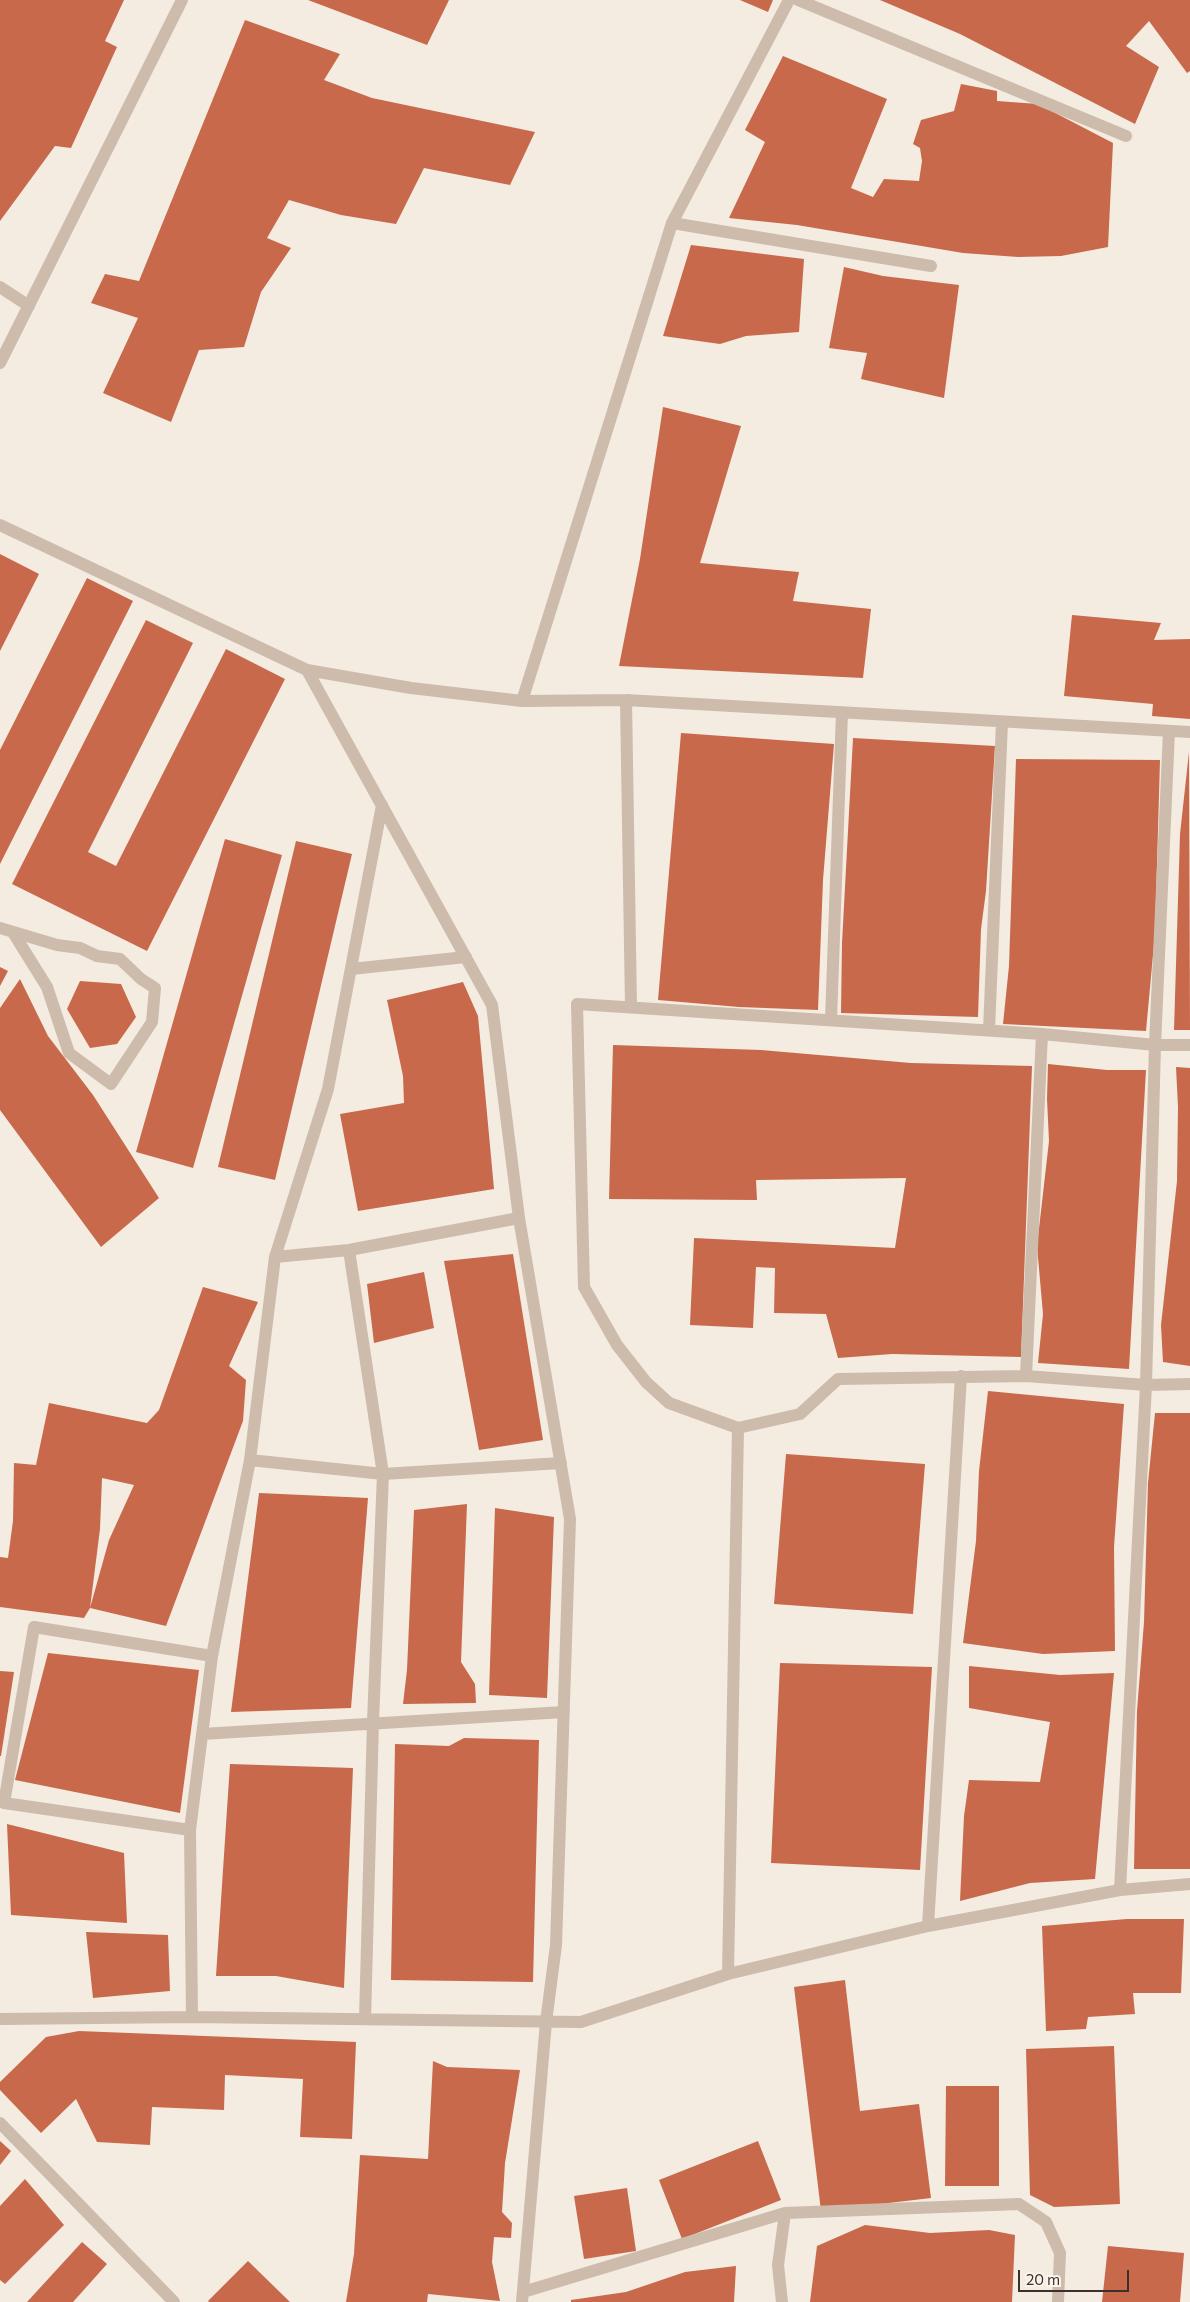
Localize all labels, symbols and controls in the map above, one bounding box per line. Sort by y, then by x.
scale bar [1020,2260,1131,2292]
text: 20 m [1026,2270,1060,2288]

